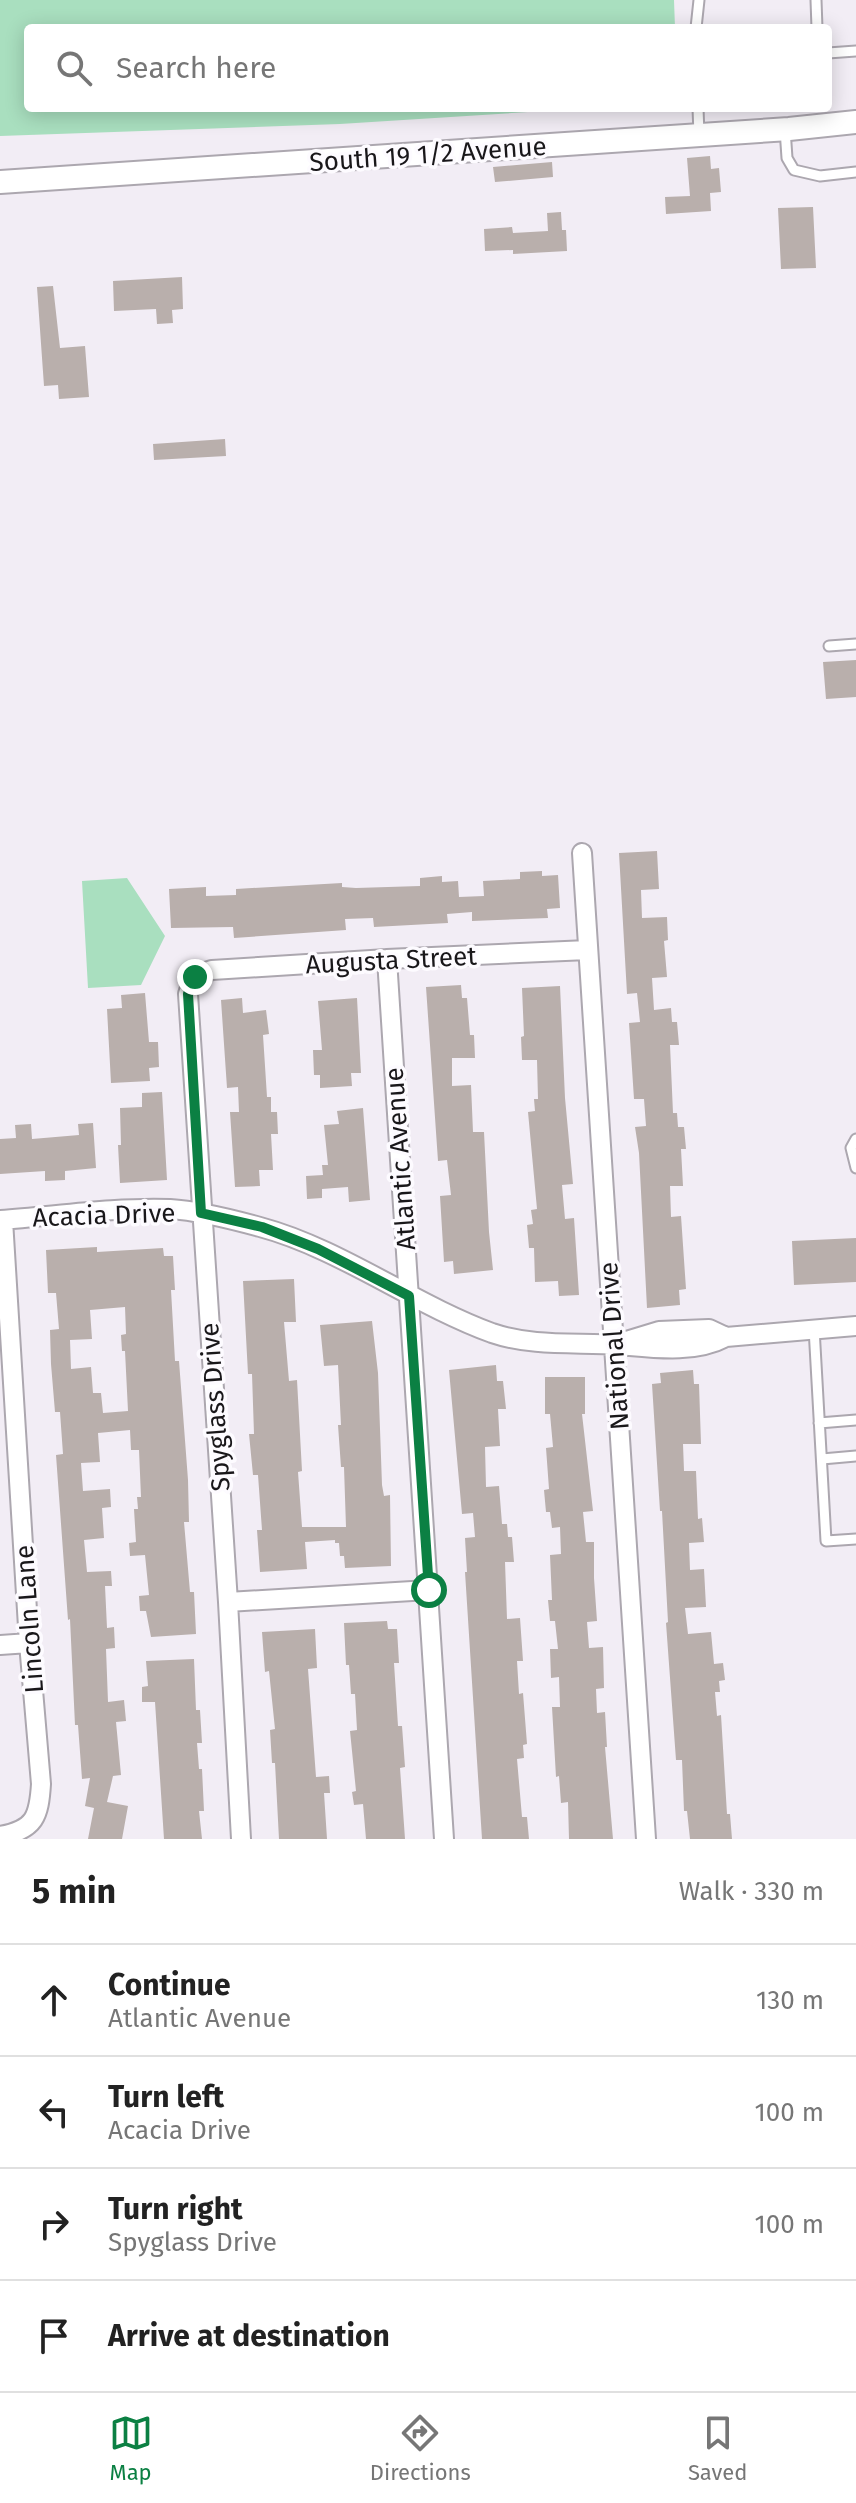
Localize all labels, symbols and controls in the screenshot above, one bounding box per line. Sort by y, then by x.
search box [24,24,832,112]
icon: search [52,46,96,90]
text: Search here [116,50,276,86]
street label: South 19 1/2 Avenue [308,131,548,178]
street label: Augusta Street [305,941,478,980]
route end [177,959,213,995]
street label: Atlantic Avenue [379,1066,422,1251]
street label: Acacia Drive [32,1198,176,1233]
street label: National Drive [593,1261,636,1431]
street label: Spyglass Drive [194,1322,237,1492]
street label: Lincoln Lane [9,1544,50,1694]
route start [411,1572,447,1608]
text: 5 min [32,1871,116,1912]
text: Walk · 330 m [679,1876,824,1907]
text: Continue [108,1967,231,2003]
icon: ahead [32,1978,76,2022]
text: 130 m [756,1985,824,2016]
text: Atlantic Avenue [108,2003,291,2034]
text: Turn left [108,2079,224,2115]
icon: left [32,2090,76,2134]
text: 100 m [755,2097,824,2128]
text: Acacia Drive [108,2115,251,2146]
text: Turn right [108,2191,243,2227]
icon: right [32,2202,76,2246]
text: 100 m [755,2209,824,2240]
text: Spyglass Drive [108,2227,277,2258]
icon: arrive [32,2314,76,2358]
text: Arrive at destination [108,2318,390,2354]
tab: Map [109,2411,153,2486]
tab: Directions [370,2411,471,2486]
tab: Saved [688,2411,747,2486]

